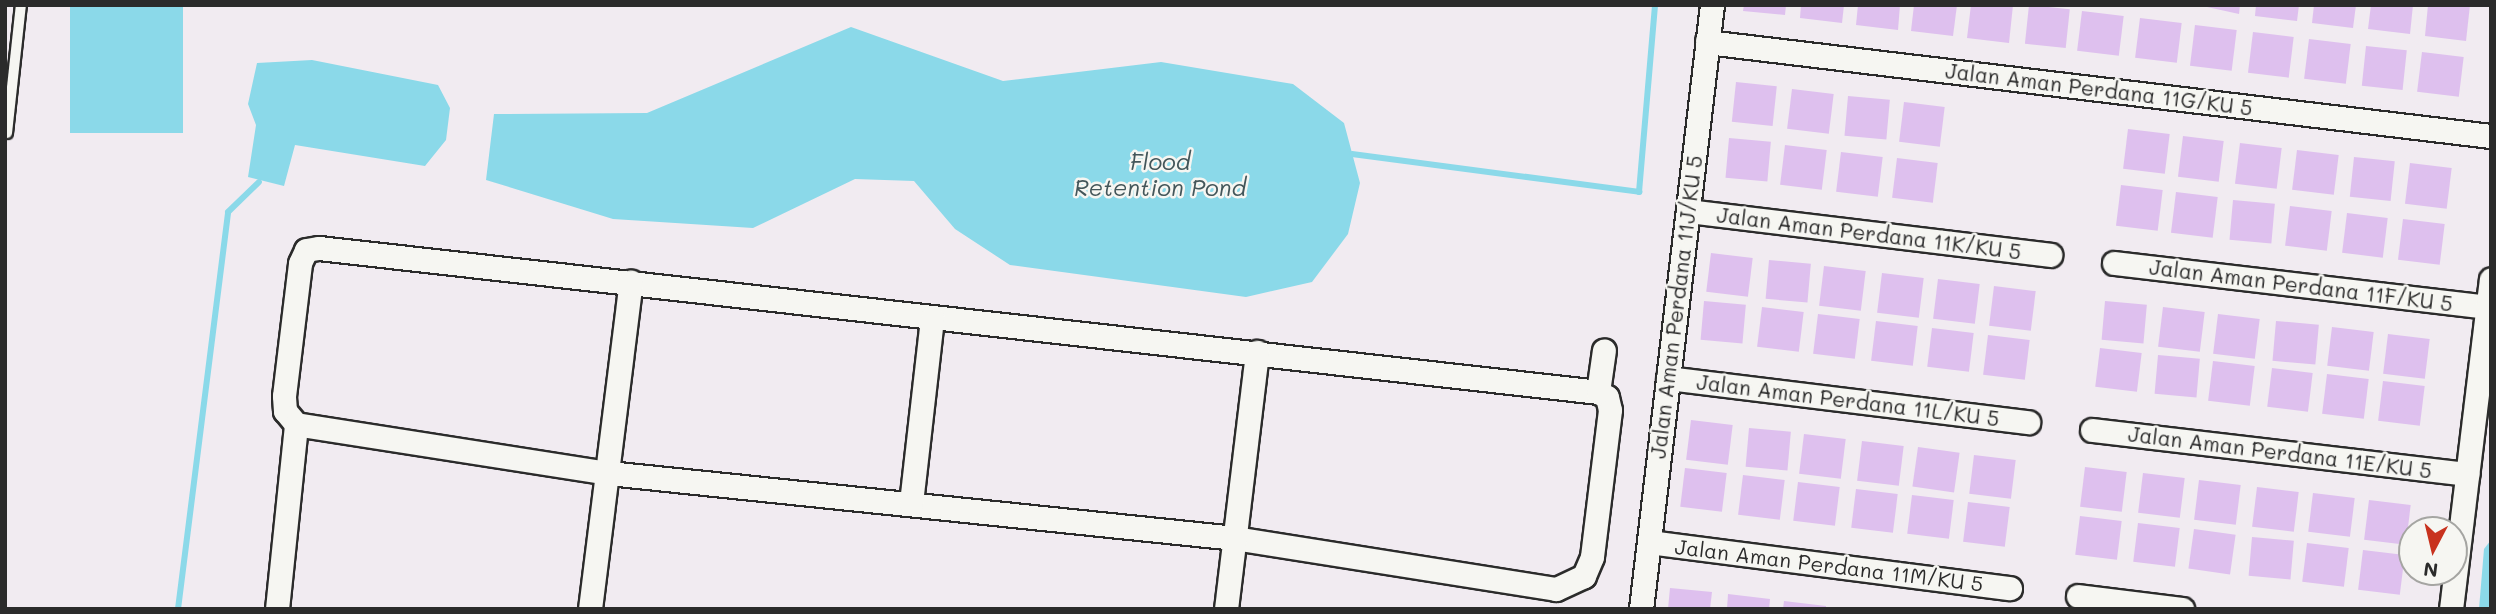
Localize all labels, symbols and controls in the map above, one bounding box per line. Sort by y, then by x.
street label: Jalan Aman Perdana 11G/KU 5 [1944,58,2254,120]
water label: Flood Retention Pond [1074,147,1246,201]
street label: Jalan Aman Perdana 11J/KU 5 [1645,154,1707,460]
street label: Jalan Aman Perdana 11K/KU 5 [1715,202,2023,264]
street label: Jalan Aman Perdana 11F/KU 5 [2148,254,2454,316]
street label: Jalan Aman Perdana 11L/KU 5 [1695,369,2001,431]
street label: Jalan Aman Perdana 11E/KU 5 [2127,421,2433,483]
north arrow [2398,516,2468,586]
street label: Jalan Aman Perdana 11M/KU 5 [1673,534,1985,596]
text: N [2422,557,2439,584]

